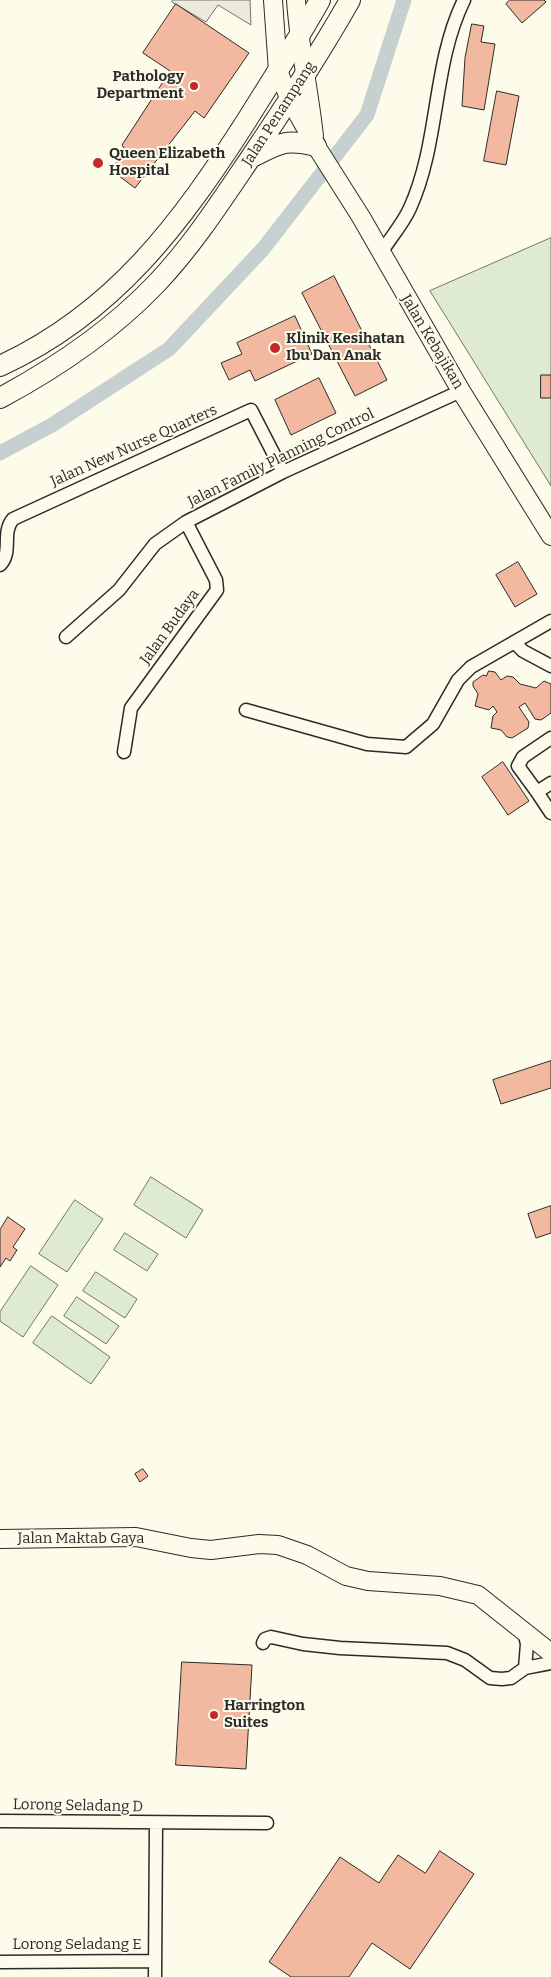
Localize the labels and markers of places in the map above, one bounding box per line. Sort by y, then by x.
place label: Pathology Department [96,68,184,103]
marker: Pathology Department [188,80,200,92]
place label: Queen Elizabeth Hospital [109,145,225,180]
marker: Queen Elizabeth Hospital [91,156,105,170]
place label: Klinik Kesihatan Ibu Dan Anak [286,330,405,365]
marker: Klinik Kesihatan Ibu Dan Anak [268,341,282,355]
place label: Harrington Suites [224,1697,305,1732]
marker: Harrington Suites [208,1709,220,1721]

